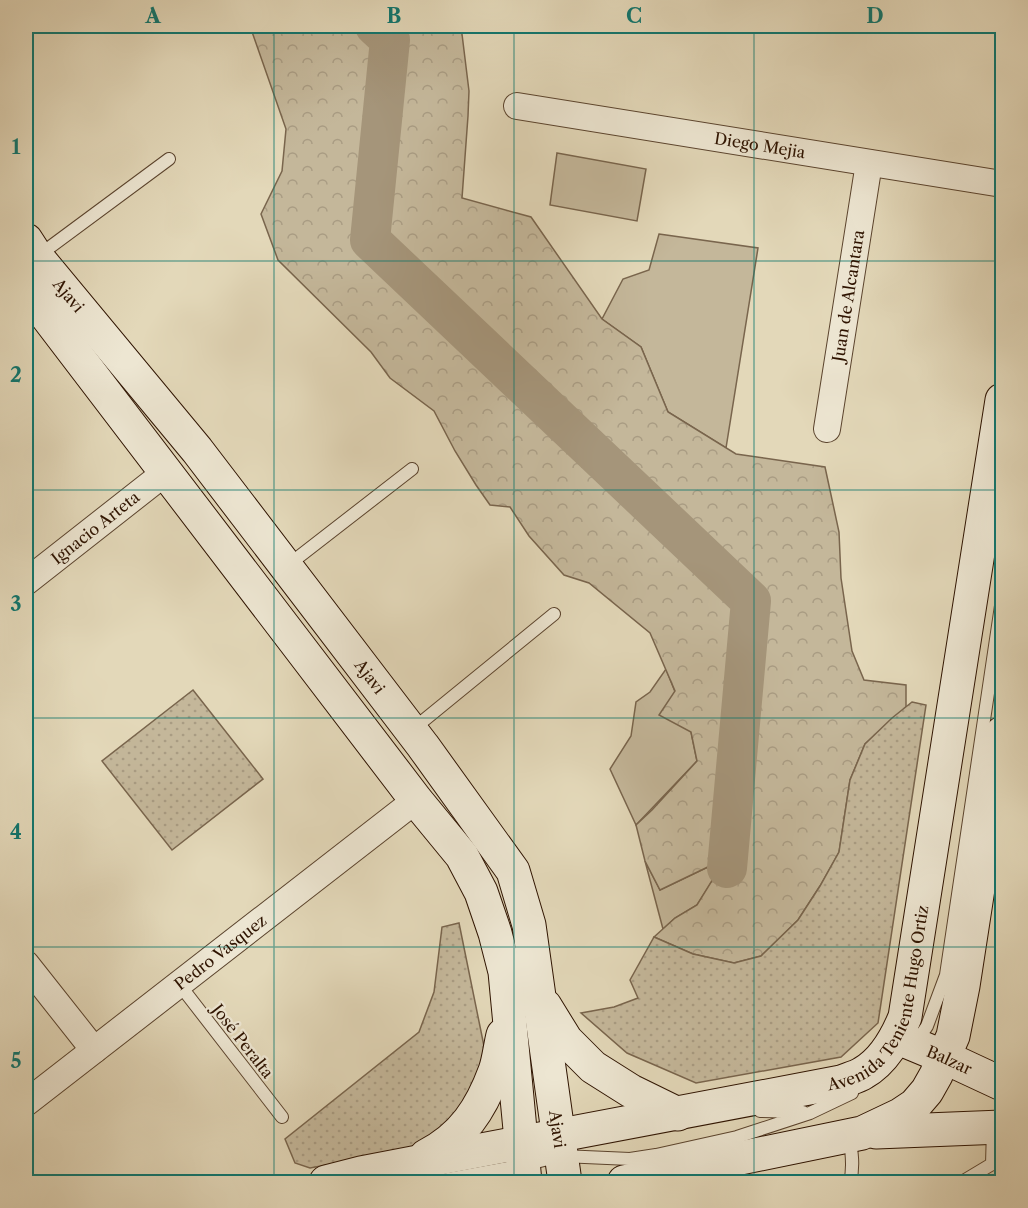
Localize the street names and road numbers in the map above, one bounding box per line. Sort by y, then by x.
street label: Diego Mejia [713,128,807,162]
street label: Juan de Alcantara [827,228,868,366]
street label: Ajavi [48,274,89,316]
street label: Ignacio Arteta [47,486,144,568]
street label: Ajavi [350,655,390,698]
street label: Avenida Teniente Hugo Ortiz [825,904,932,1095]
street label: Pedro Vasquez [170,910,270,994]
street label: José Peralta [206,998,278,1082]
street label: Balzar [924,1041,976,1079]
street label: Ajavi [545,1108,570,1150]

